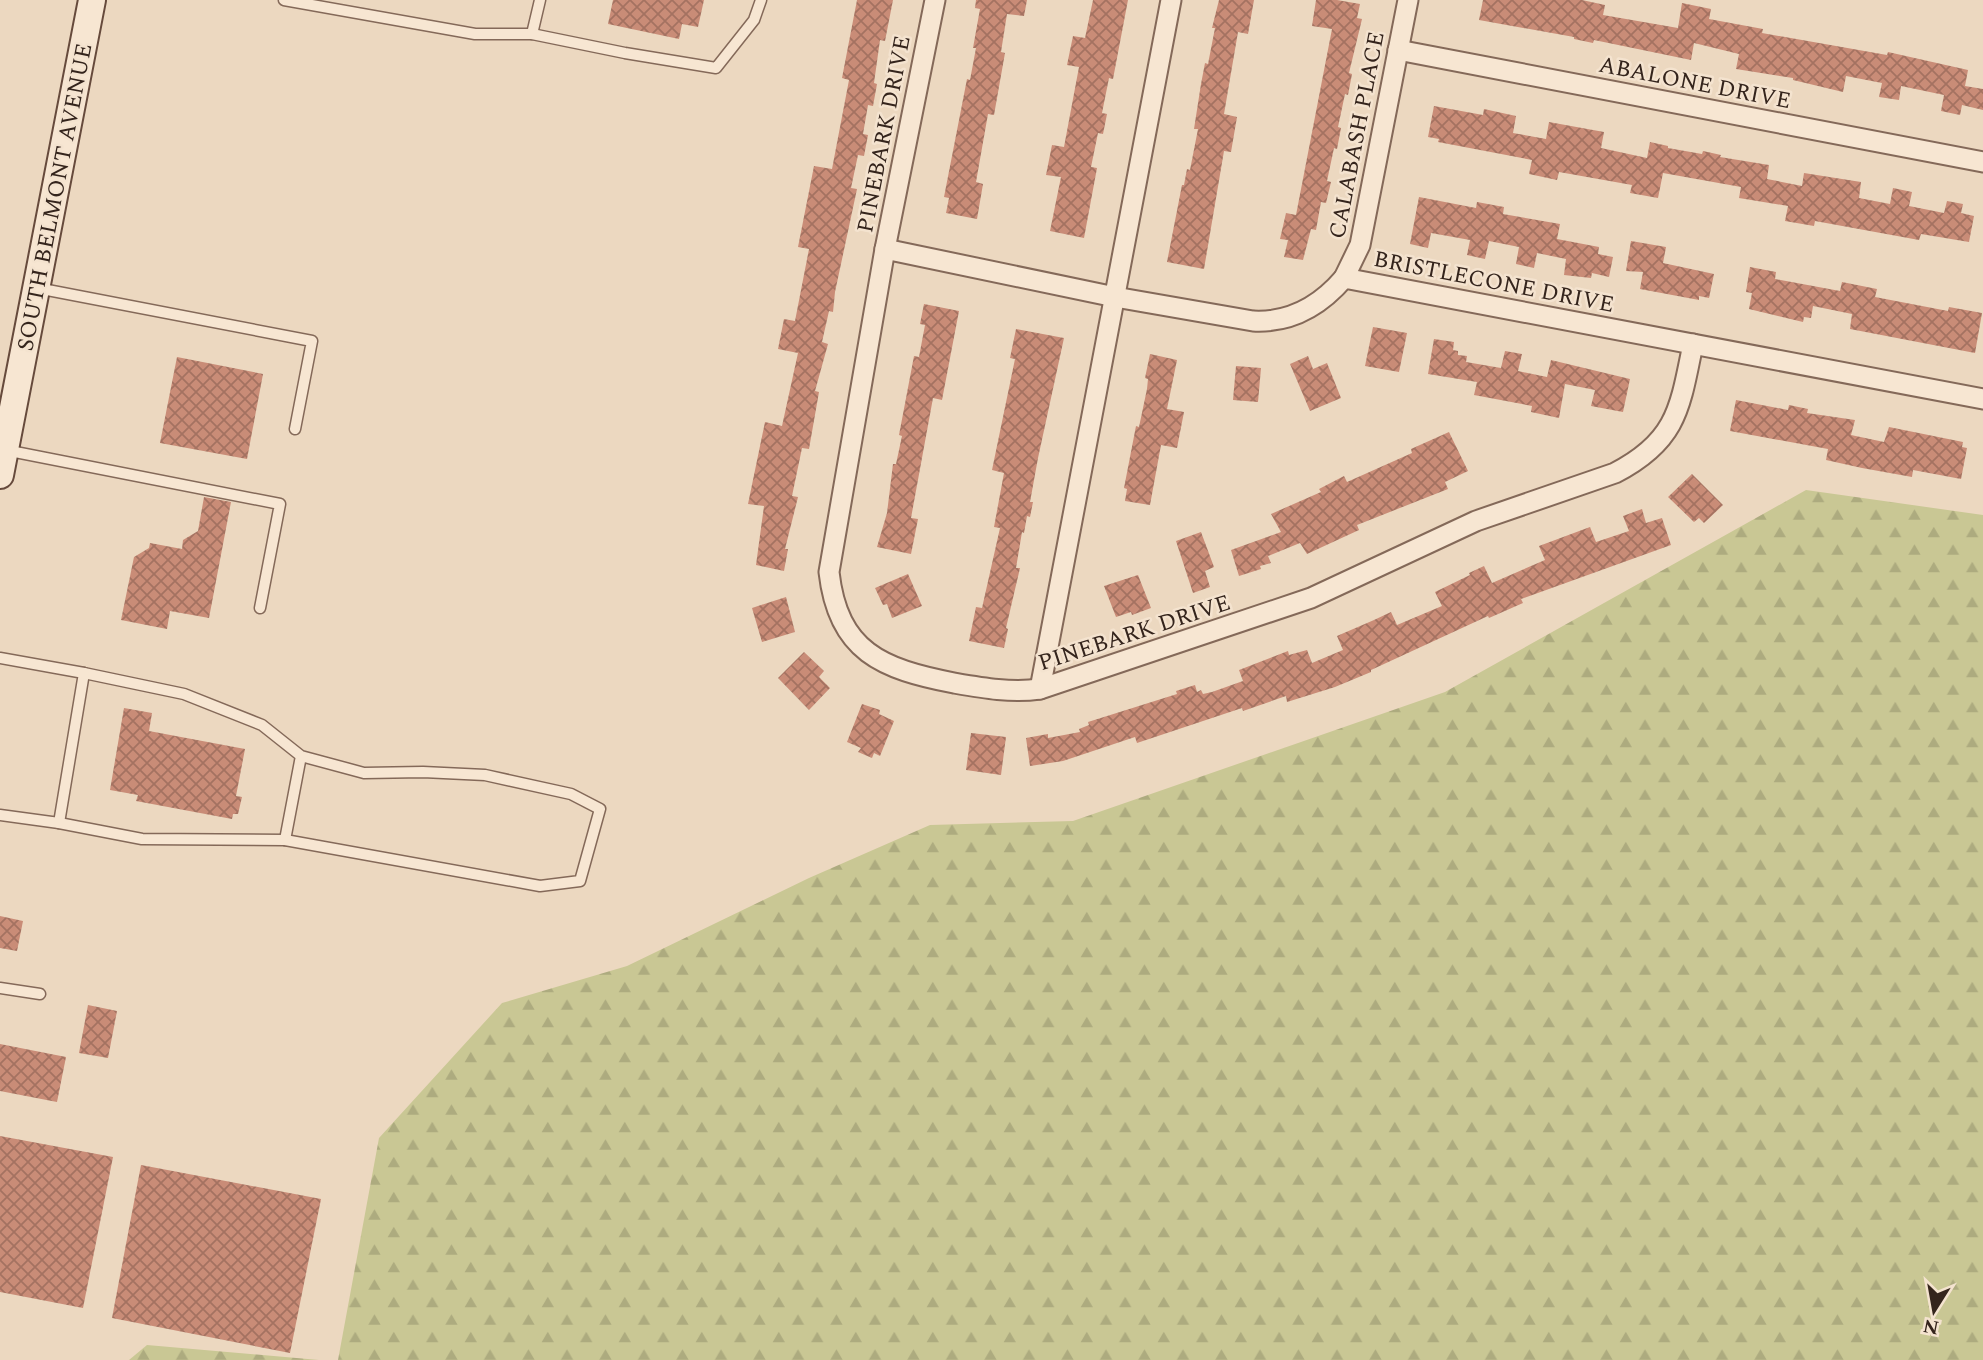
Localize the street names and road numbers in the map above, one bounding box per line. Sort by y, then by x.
street label: CALABASH PLACE [1320,29,1395,242]
street label: PINEBARK DRIVE [848,33,921,236]
street label: SOUTH BELMONT AVENUE [8,40,102,354]
street label: ABALONE DRIVE [1596,48,1794,119]
street label: BRISTLECONE DRIVE [1370,242,1617,323]
street label: PINEBARK DRIVE [1034,586,1235,681]

